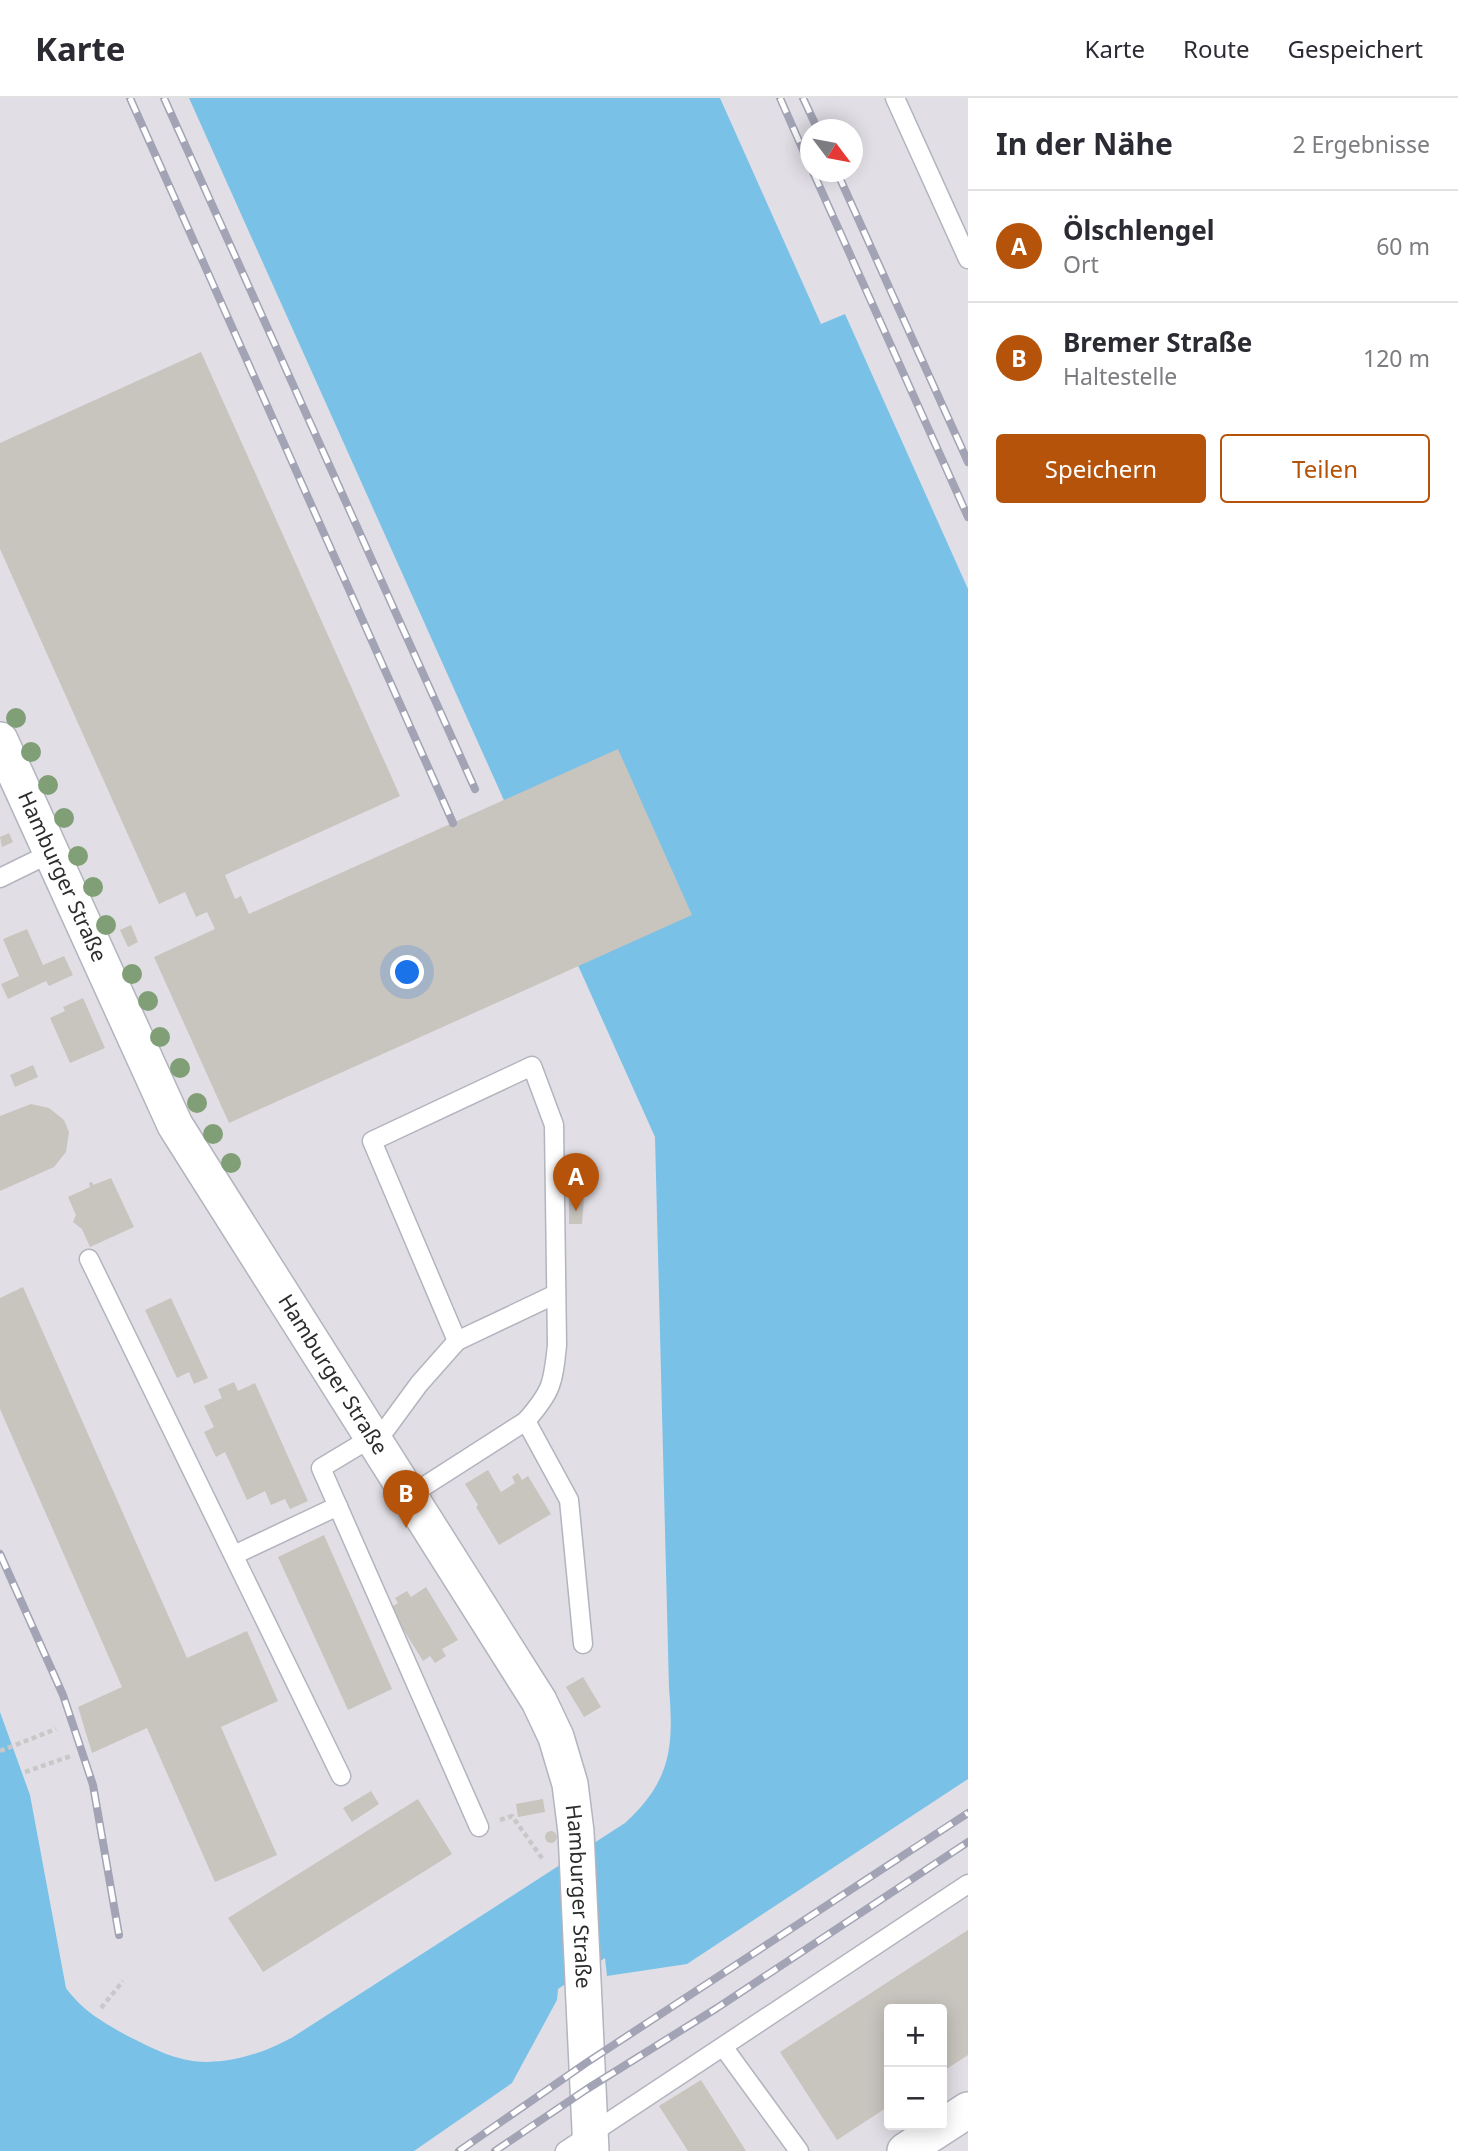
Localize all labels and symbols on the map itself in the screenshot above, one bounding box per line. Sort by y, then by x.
north arrow [800,119,863,182]
street label: Hamburger Straße [12,786,114,966]
your location [390,955,424,989]
pin: A [553,1153,599,1211]
street label: Hamburger Straße [272,1288,395,1459]
pin: B [383,1470,429,1528]
street label: Hamburger Straße [560,1803,598,1989]

